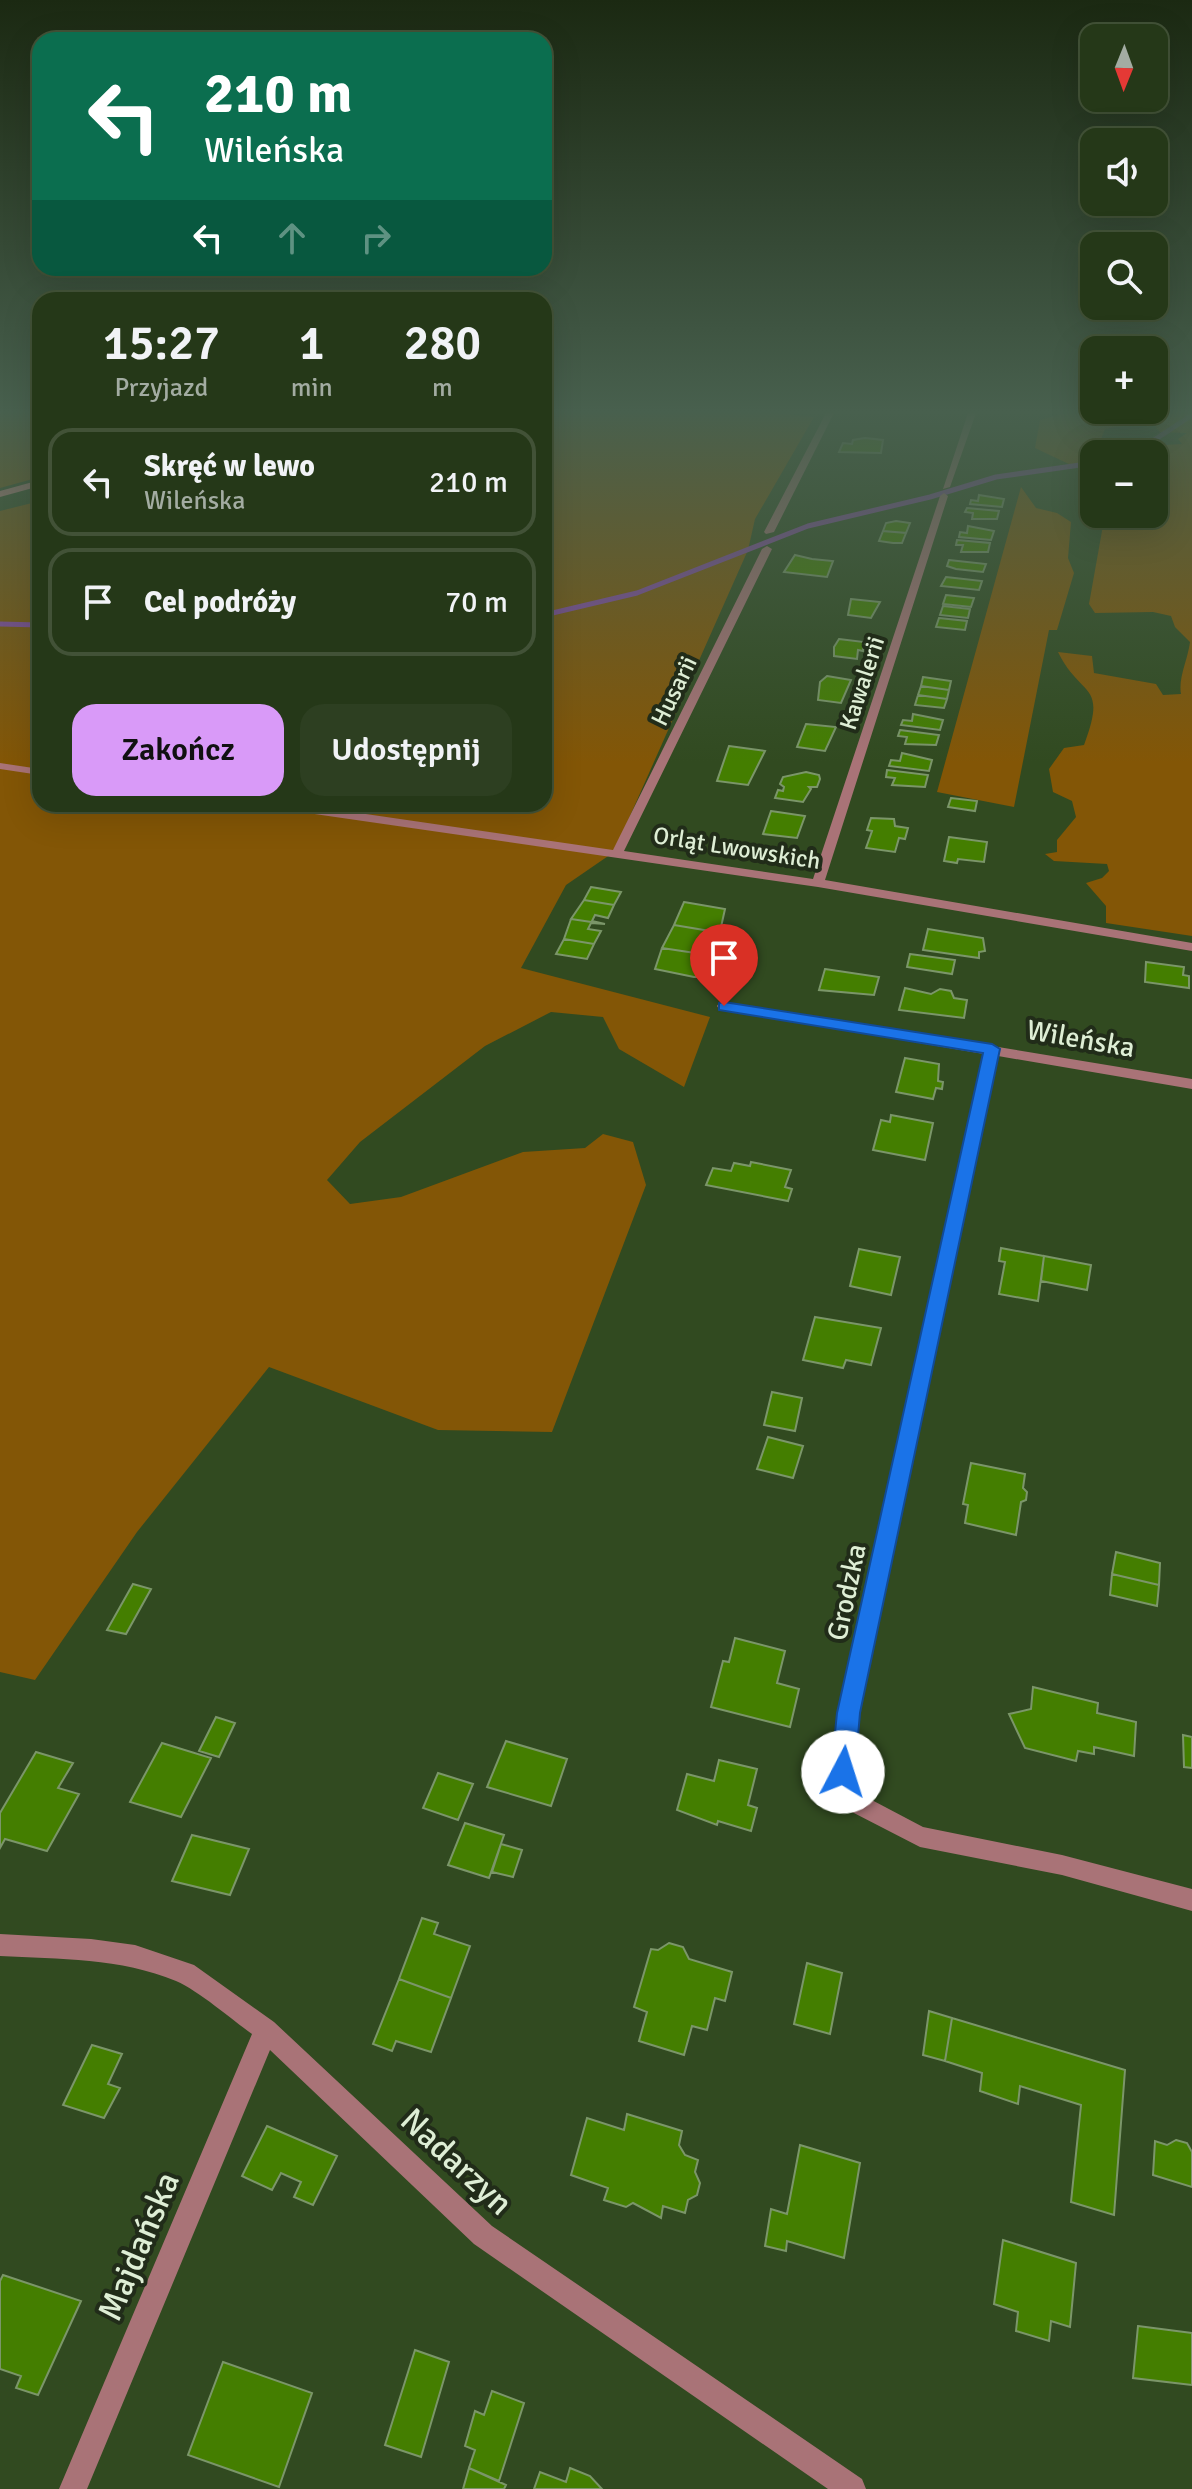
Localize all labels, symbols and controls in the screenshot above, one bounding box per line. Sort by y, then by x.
north arrow [1080,24,1168,112]
map controls [1080,24,1168,528]
text: 210 m [204,59,352,128]
icon: left [72,64,176,168]
text: Wileńska [204,128,344,173]
button: sound [1080,128,1168,216]
icon: left [186,216,230,260]
icon: ahead [270,216,314,260]
icon: right [354,216,398,260]
button: search [1080,232,1168,320]
text: 15:27 [103,314,220,373]
text: 1 [299,314,325,373]
text: 280 [403,314,481,373]
button: + [1080,336,1168,424]
text: Przyjazd [114,372,208,404]
text: min [291,372,333,404]
text: m [432,372,453,404]
button: − [1080,440,1168,528]
text: Skręć w lewo [144,448,315,485]
icon: left [76,460,120,504]
text: 210 m [429,464,508,501]
text: Wileńska [144,485,245,517]
icon: arrive [76,580,120,624]
text: Cel podróży [144,584,296,621]
text: 70 m [445,584,508,621]
street label: Kawalerii [833,632,891,734]
street label: Husarii [644,651,704,731]
button: Zakończ [72,704,284,796]
button: Udostępnij [300,704,512,796]
street label: Orląt Lwowskich [651,820,823,876]
pin [690,924,758,1006]
icon: arrive [702,936,746,980]
street label: Wileńska [1024,1013,1138,1065]
street label: Grodzka [820,1541,874,1644]
position arrow [801,1730,885,1814]
street label: Nadarzyn [392,2099,521,2224]
street label: Majdańska [89,2166,189,2327]

